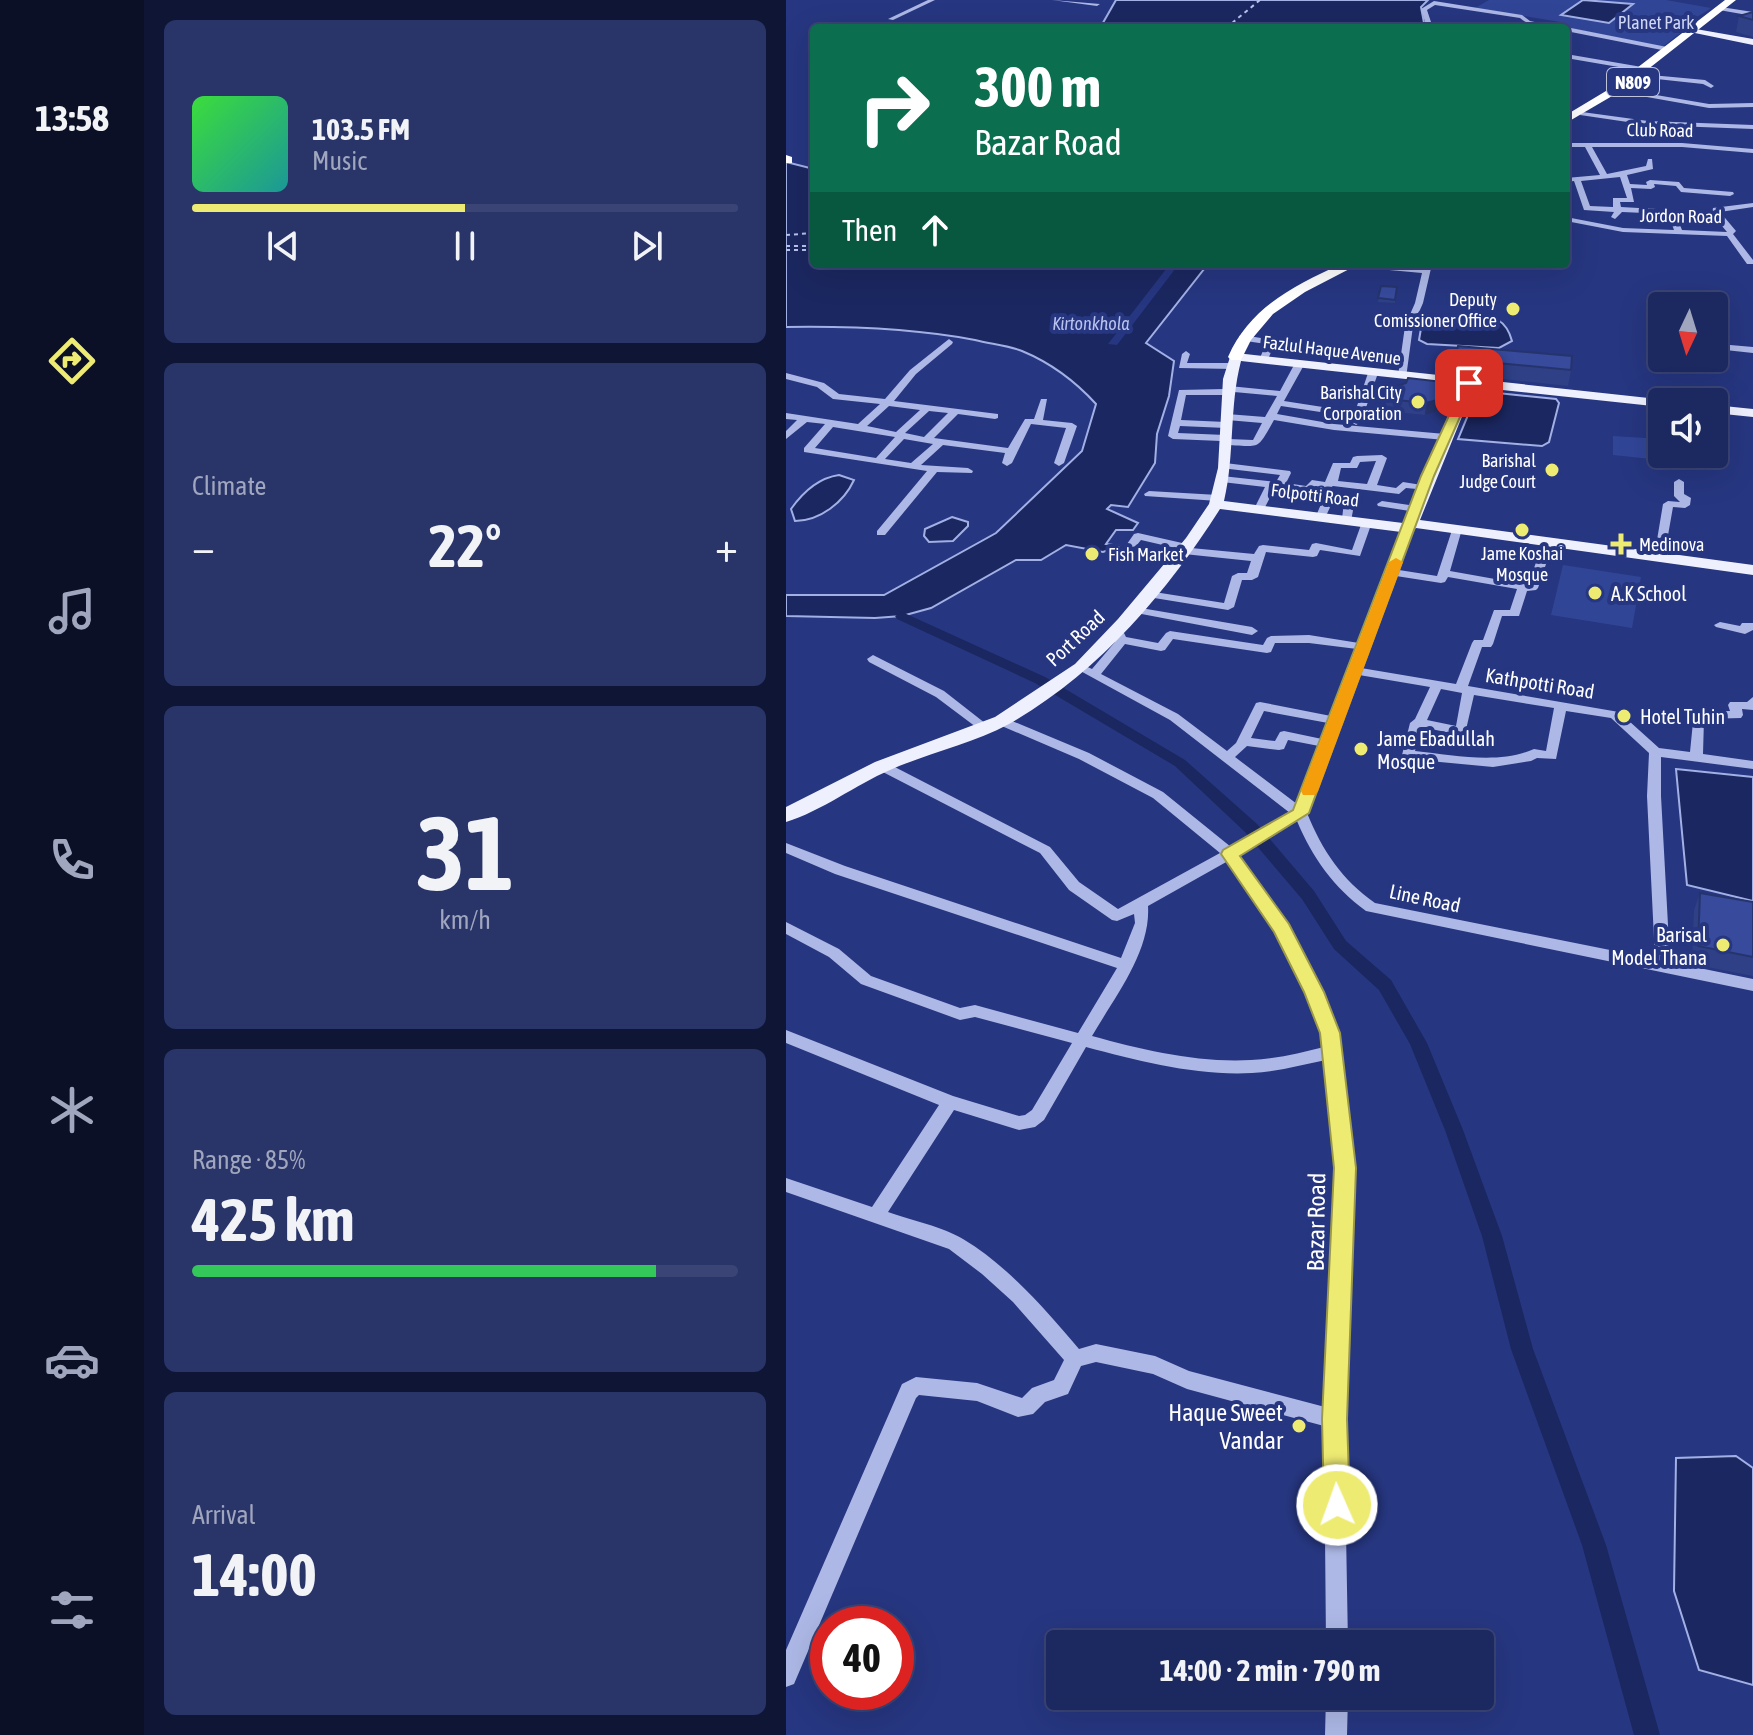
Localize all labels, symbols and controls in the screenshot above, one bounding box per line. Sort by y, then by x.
park label: Planet Park [1618,12,1694,33]
text: 300 m [974,55,1101,119]
icon: right [842,56,946,160]
road number: N809 [1607,68,1659,96]
text: 13:58 [35,97,109,139]
text: 103.5 FM [312,112,410,146]
street label: Club Road [1626,119,1694,141]
text: Bazar Road [974,121,1122,163]
text: Music [312,146,367,176]
street label: Jordon Road [1640,205,1722,227]
icon: ahead [913,208,957,252]
text: Then [842,213,897,247]
icon: previous [261,224,305,268]
icon: pause [443,224,487,268]
icon: next [625,224,669,268]
place label: Deputy Comissioner Office [1374,289,1497,331]
north arrow [1648,292,1728,372]
map controls [1648,292,1728,468]
marker: Deputy Comissioner Office [1504,300,1522,318]
water label: Kirtonkhola [1052,313,1130,334]
street label: Fazlul Haque Avenue [1262,331,1402,369]
icon: directions [44,333,100,389]
pin [1435,349,1503,417]
icon: arrive [1447,361,1491,405]
place label: Barishal City Corporation [1320,382,1402,424]
button: sound [1648,388,1728,468]
marker: Barishal City Corporation [1409,393,1427,411]
place label: Barishal Judge Court [1459,450,1536,492]
marker: Barishal Judge Court [1543,461,1561,479]
text: Climate [192,471,266,501]
street label: Folpotti Road [1270,479,1360,511]
text: 22° [429,511,501,580]
text: − [192,521,215,571]
text: + [715,521,738,571]
marker: Jame Koshai Mosque [1513,521,1531,539]
marker: Medinova [1610,533,1632,555]
place label: Medinova [1639,534,1704,555]
place label: Jame Koshai Mosque [1481,543,1563,585]
place label: Fish Market [1108,544,1184,565]
marker: Fish Market [1083,545,1101,563]
place label: A.K School [1611,582,1687,605]
icon: music [44,583,100,639]
marker: A.K School [1586,584,1604,602]
street label: Port Road [1041,605,1109,671]
street label: Kathpotti Road [1484,663,1596,703]
place label: Hotel Tuhin [1640,705,1725,728]
marker: Hotel Tuhin [1615,707,1633,725]
place label: Jame Ebadullah Mosque [1377,727,1495,773]
marker: Jame Ebadullah Mosque [1352,740,1370,758]
text: 31 [416,793,514,912]
icon: phone [44,832,100,888]
street label: Line Road [1387,879,1463,917]
text: km/h [439,905,491,935]
place label: Barisal Model Thana [1611,923,1708,969]
marker: Barisal Model Thana [1714,936,1732,954]
icon: climate [44,1082,100,1138]
text: Range · 85% [192,1145,305,1175]
street label: Bazar Road [1302,1173,1330,1271]
text: 425 km [192,1185,354,1254]
icon: car [44,1332,100,1388]
place label: Haque Sweet Vandar [1168,1399,1284,1454]
marker: Haque Sweet Vandar [1290,1417,1308,1435]
position arrow [1295,1463,1379,1547]
text: Arrival [192,1500,256,1530]
text: 14:00 [192,1540,317,1609]
icon: filters [44,1582,100,1638]
speed limit sign: 40 [810,1606,914,1710]
text: 14:00 · 2 min · 790 m [1160,1653,1380,1687]

